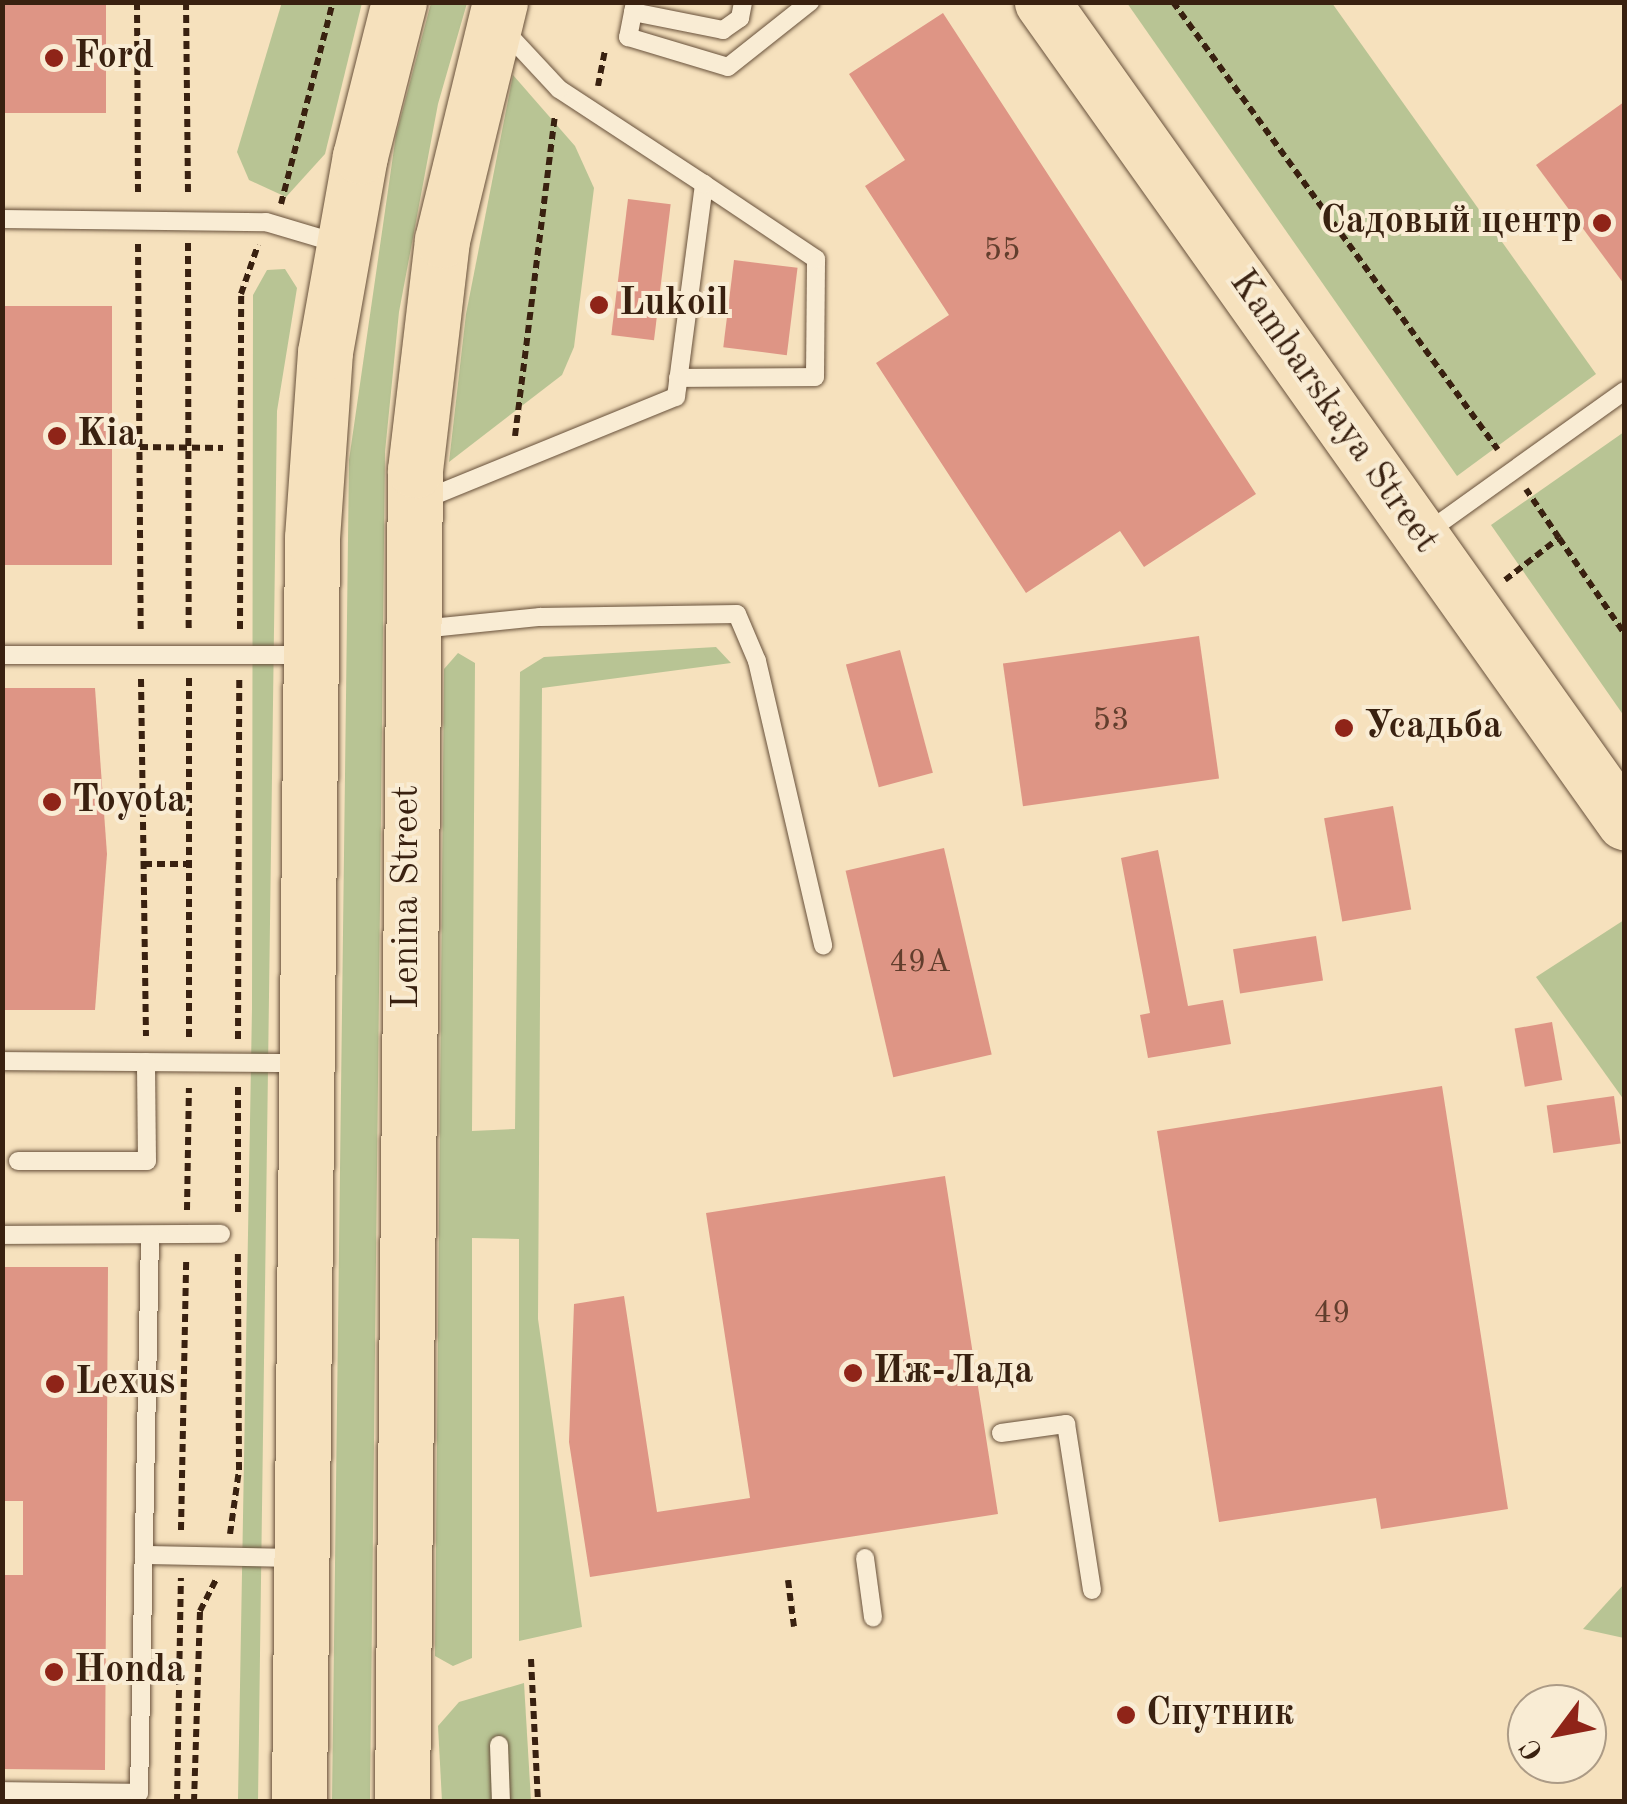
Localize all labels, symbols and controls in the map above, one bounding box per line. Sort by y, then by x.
place label: Ford [74,35,154,81]
marker: Ford [43,47,65,69]
place label: Садовый центр [1321,200,1582,246]
marker: Садовый центр [1591,212,1613,234]
house number: 55 [983,232,1021,270]
street label: Kambarskaya Street [1218,262,1448,562]
place label: Lukoil [619,282,729,328]
marker: Lukoil [588,294,610,316]
place label: Kia [77,413,137,459]
marker: Kia [46,425,68,447]
house number: 53 [1092,702,1130,740]
place label: Усадьба [1364,705,1502,751]
marker: Усадьба [1333,717,1355,739]
place label: Toyota [72,779,186,825]
street label: Lenina Street [385,785,431,1009]
marker: Toyota [41,791,63,813]
house number: 49А [889,944,951,982]
house number: 49 [1313,1295,1351,1333]
place label: Иж-Лада [873,1350,1034,1396]
place label: Lexus [75,1361,175,1407]
marker: Иж-Лада [842,1362,864,1384]
marker: Lexus [44,1373,66,1395]
place label: Honda [74,1649,185,1695]
marker: Honda [43,1661,65,1683]
north arrow [1507,1684,1607,1784]
place label: Спутник [1146,1692,1294,1738]
marker: Спутник [1115,1704,1137,1726]
text: С [1516,1734,1550,1764]

